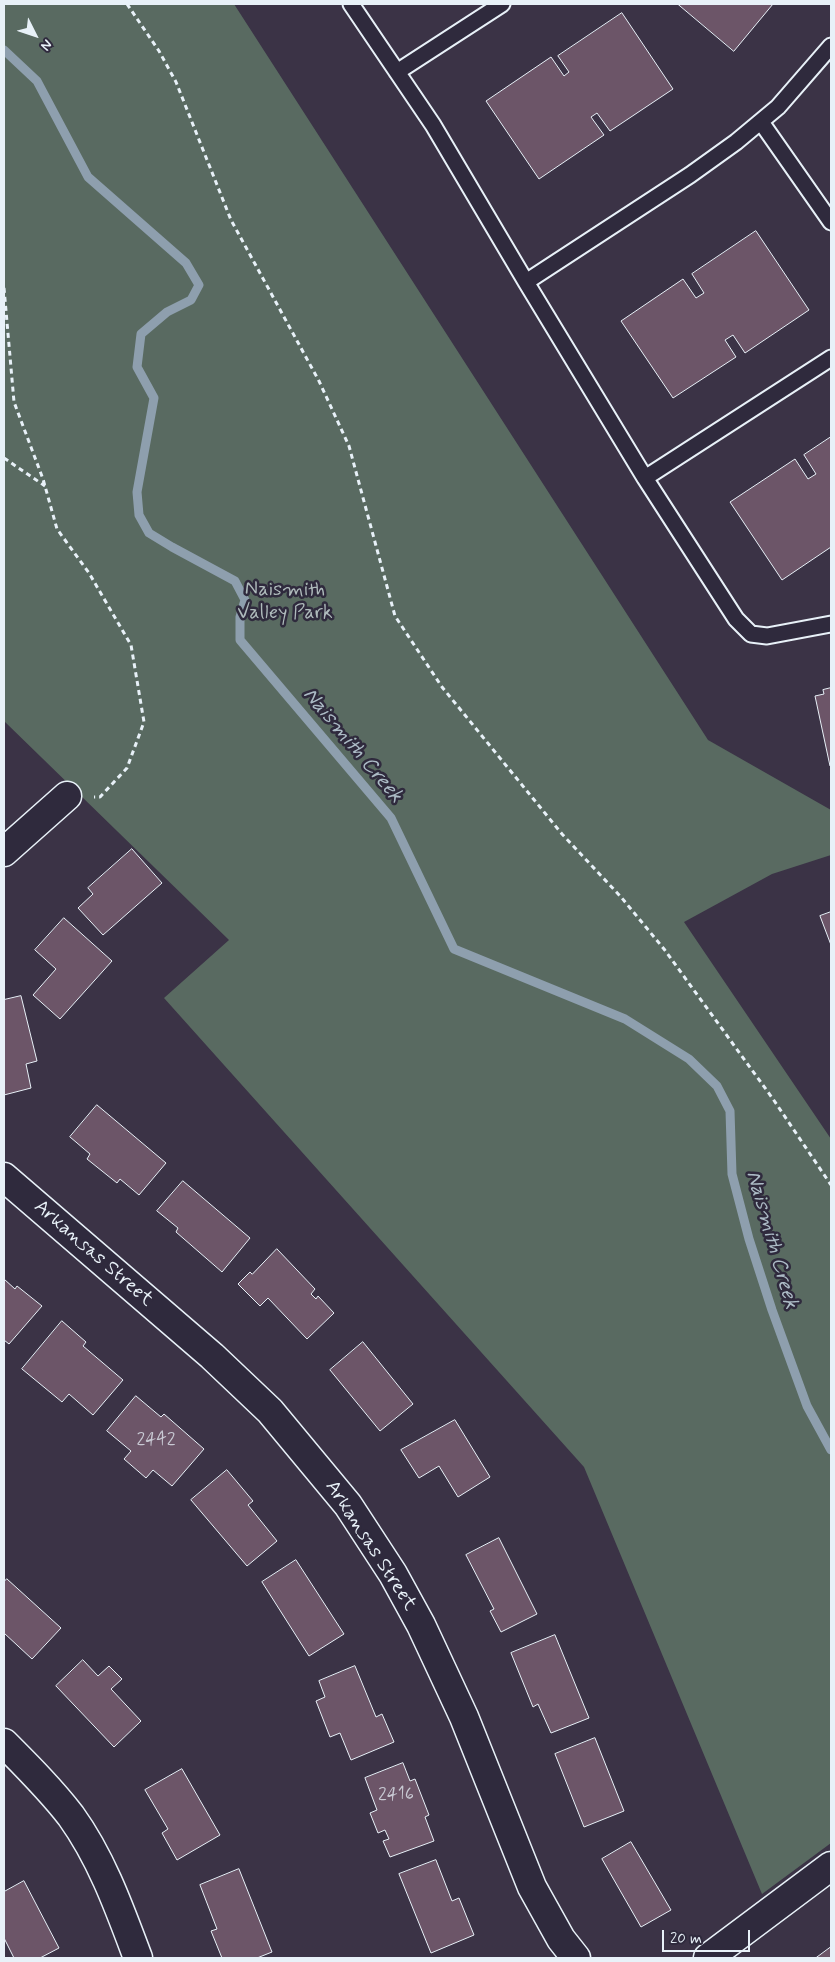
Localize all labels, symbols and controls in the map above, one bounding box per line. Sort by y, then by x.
north arrow [10,10,60,60]
text: N [36,35,56,54]
park label: Naismith Valley Park [237,579,333,626]
water label: Naismith Creek [297,683,407,809]
water label: Naismith Creek [739,1168,803,1312]
street label: Arkansas Street [28,1196,158,1312]
house number: 2442 [136,1429,176,1451]
street label: Arkansas Street [319,1476,421,1616]
house number: 2416 [378,1784,414,1806]
scale bar [665,1920,752,1952]
text: 20 m [670,1929,702,1949]

